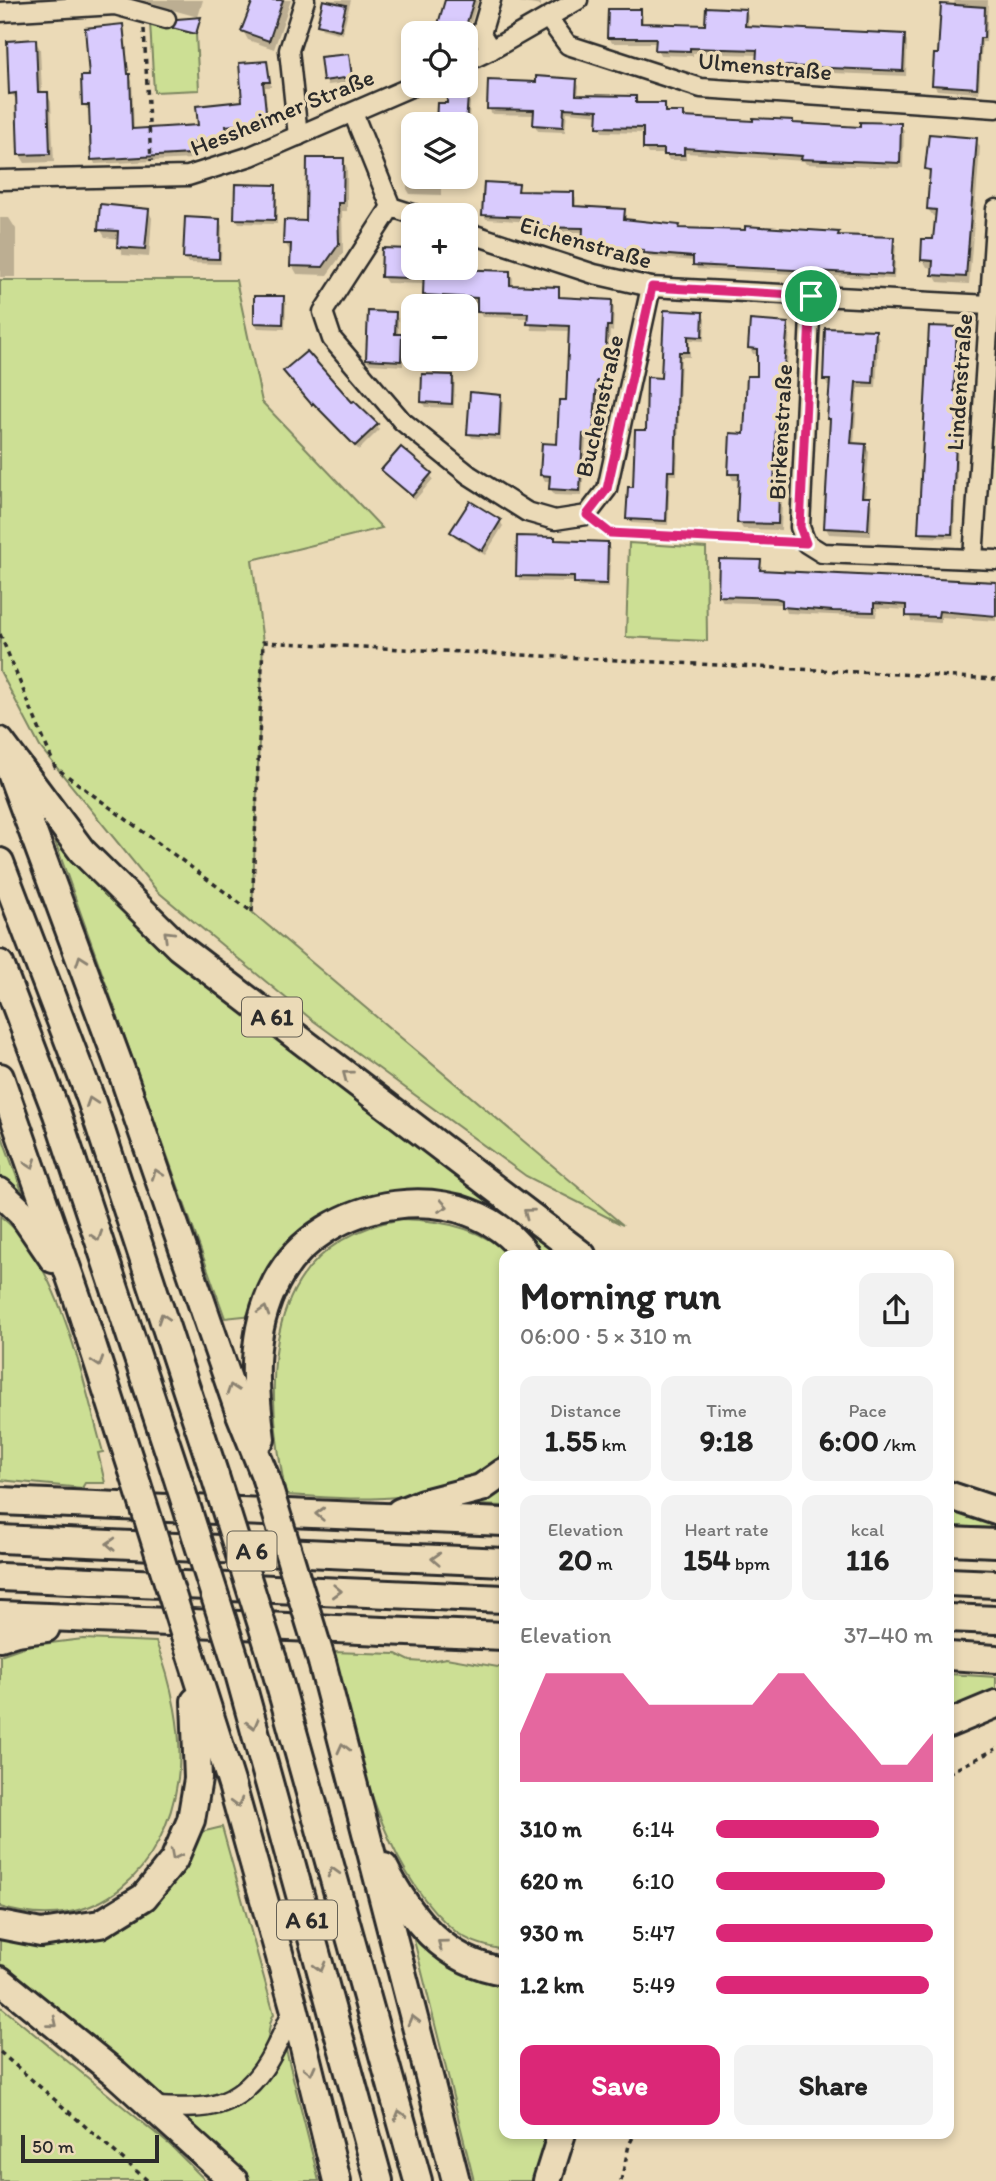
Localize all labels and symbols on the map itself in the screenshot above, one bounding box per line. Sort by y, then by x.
street label: Ulmenstraße [697,46,833,86]
street label: Hessheimer Straße [186,62,378,162]
street label: Eichenstraße [517,209,655,275]
pin [781,266,841,326]
street label: Lindenstraße [940,312,978,452]
street label: Buchenstraße [569,332,629,480]
street label: Birkenstraße [762,363,798,501]
one-way arrow [163,931,176,944]
one-way arrow [75,955,89,967]
road number: A 61 [242,998,302,1036]
one-way arrow [342,1071,355,1083]
one-way arrow [85,1097,99,1109]
one-way arrow [23,1157,37,1170]
one-way arrow [151,1169,165,1181]
one-way arrow [437,1198,449,1213]
one-way arrow [523,1209,536,1222]
one-way arrow [89,1229,103,1241]
one-way arrow [256,1306,271,1318]
one-way arrow [157,1313,171,1325]
one-way arrow [90,1356,104,1368]
one-way arrow [226,1384,240,1396]
one-way arrow [315,1506,326,1521]
road number: A 6 [228,1532,276,1570]
one-way arrow [105,1537,116,1552]
one-way arrow [430,1551,441,1566]
one-way arrow [332,1584,343,1599]
one-way arrow [245,1718,260,1730]
one-way arrow [337,1743,351,1755]
one-way arrow [229,1797,243,1809]
one-way arrow [170,1847,184,1860]
one-way arrow [326,1867,341,1879]
road number: A 61 [277,1900,337,1940]
one-way arrow [438,1940,450,1953]
one-way arrow [312,1961,327,1973]
one-way arrow [45,2014,57,2027]
one-way arrow [407,2014,422,2026]
one-way arrow [302,2064,316,2076]
one-way arrow [394,2109,408,2121]
scale bar [21,2132,159,2164]

